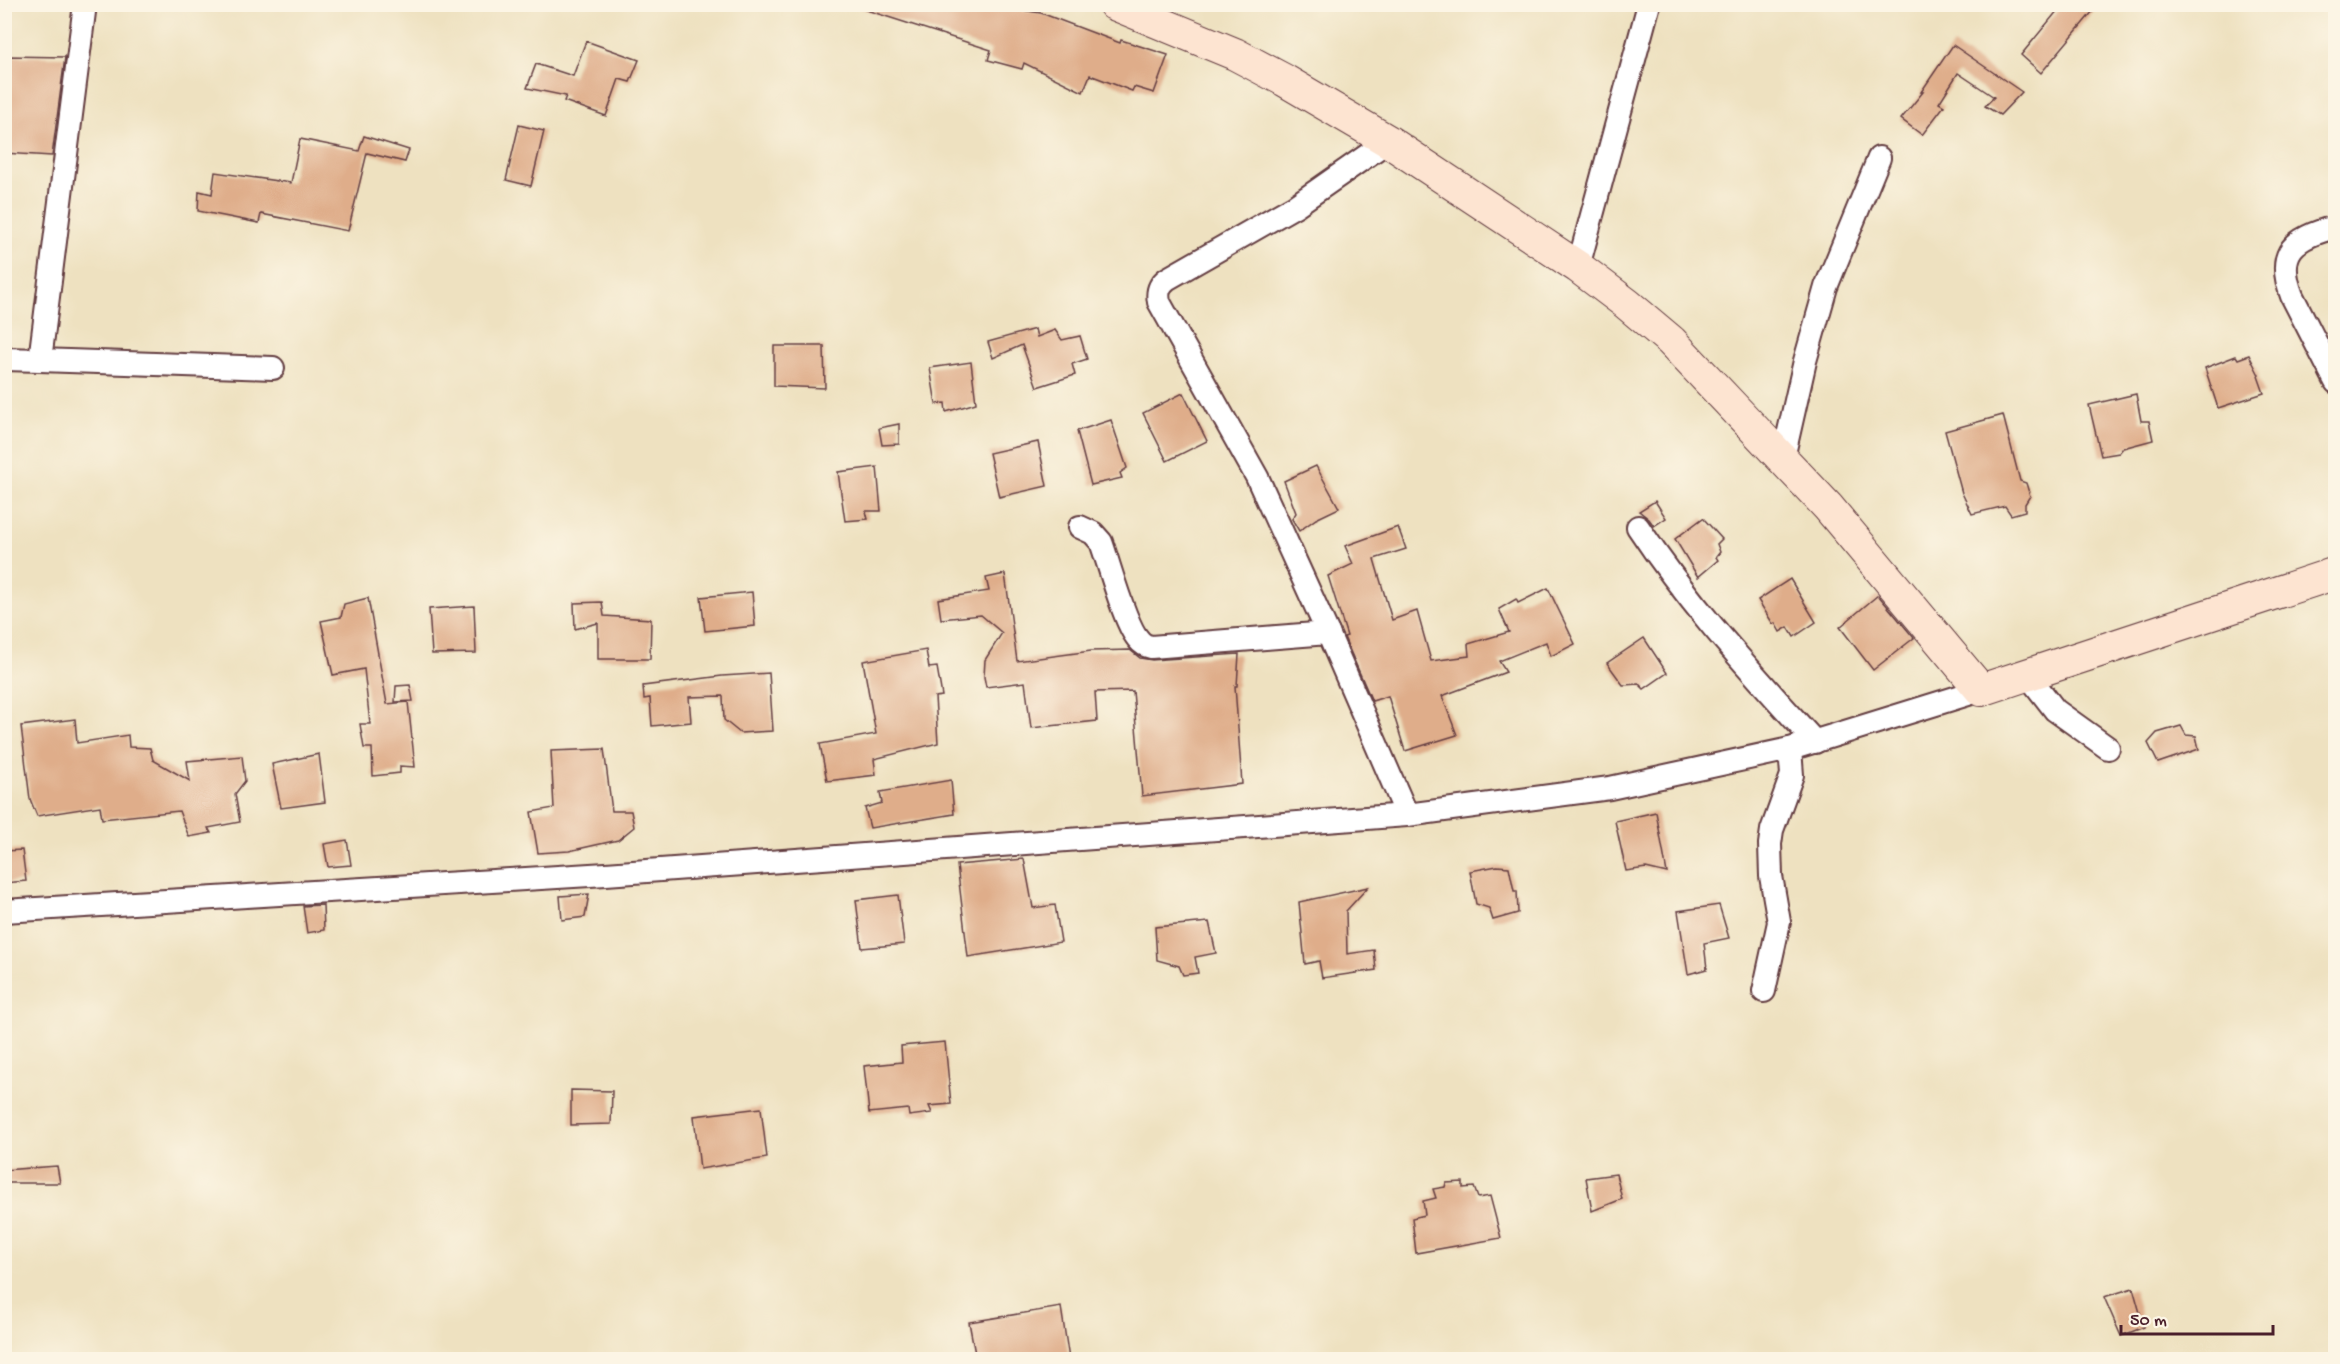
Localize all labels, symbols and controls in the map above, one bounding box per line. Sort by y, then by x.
scale bar [2121,1298,2272,1336]
text: 50 m [2130,1311,2167,1332]

